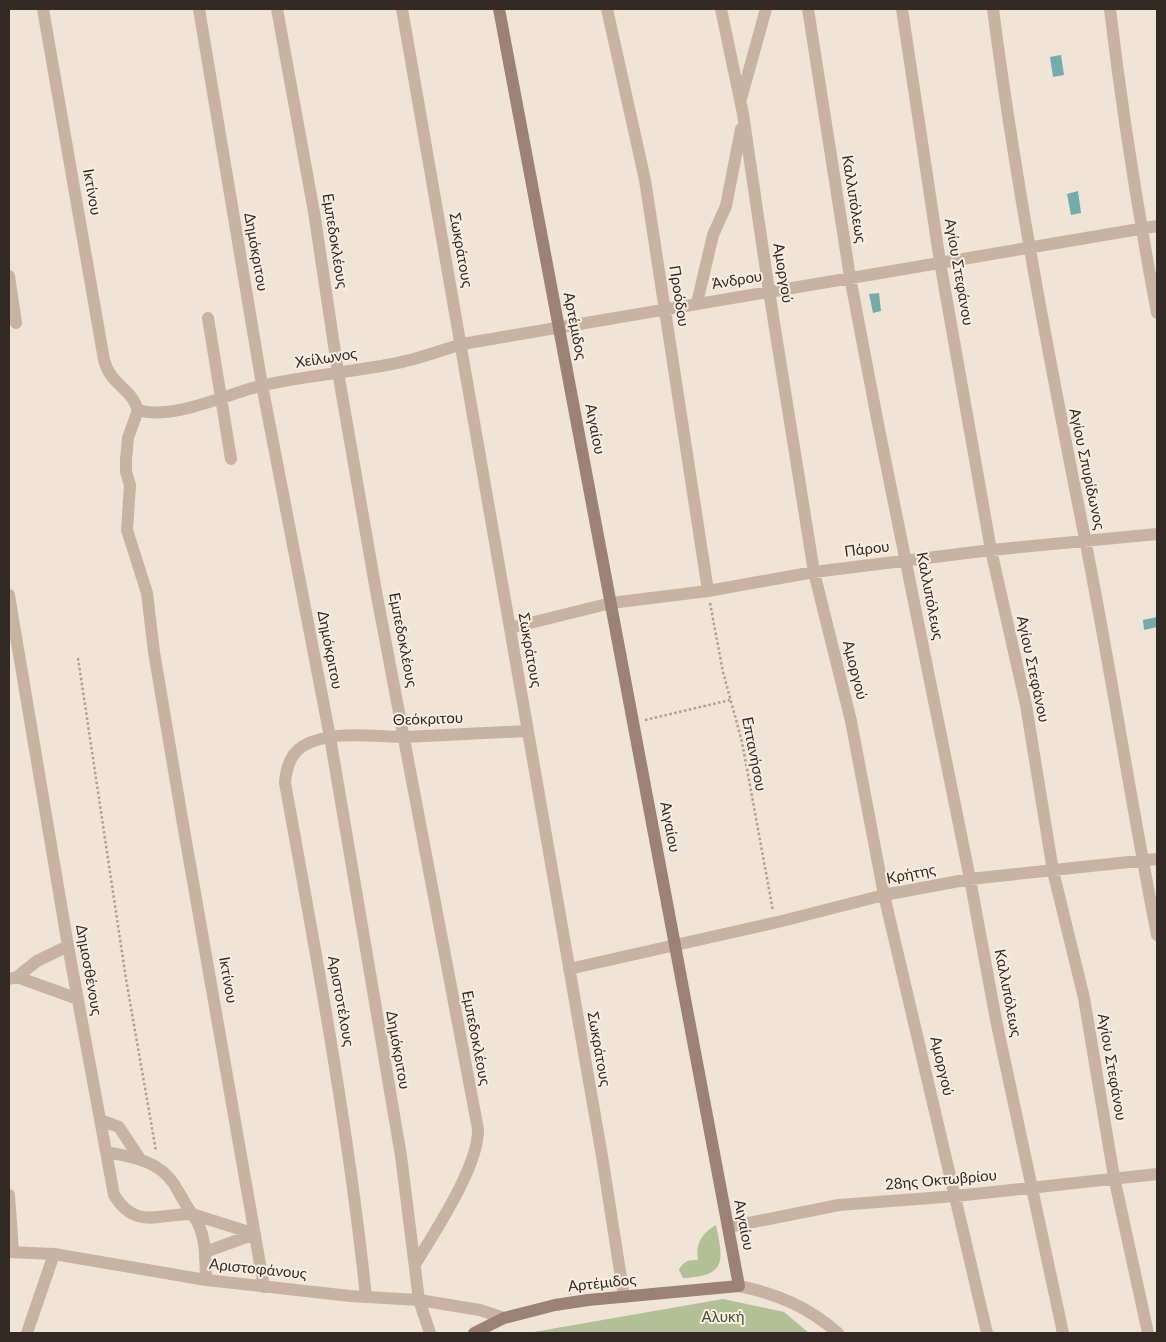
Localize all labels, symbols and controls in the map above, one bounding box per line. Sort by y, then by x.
street label: Καλλιπόλεως [839,154,871,244]
street label: Ικτίνου [80,167,106,216]
street label: Εμπεδοκλέους [320,192,352,290]
street label: Δημόκριτου [241,211,273,292]
street label: Σωκράτους [447,211,477,289]
street label: Αγίου Στεφάνου [942,217,978,327]
street label: Αμοργού [770,242,798,304]
street label: Προόδου [666,264,694,328]
street label: Άνδρου [710,266,763,292]
street label: Αρτέμιδος [561,290,591,361]
street label: Χείλωνος [294,343,358,371]
street label: Αιγαίου [582,402,610,456]
street label: Αγίου Σπυρίδωνος [1066,406,1110,531]
street label: Πάρου [843,536,890,560]
street label: Καλλιπόλεως [914,550,948,641]
street label: Εμπεδοκλέους [386,591,422,689]
street label: Δημόκριτου [315,609,347,691]
street label: Σωκράτους [516,611,546,689]
street label: Αγίου Στεφάνου [1014,614,1054,724]
street label: Αμοργού [840,638,872,701]
street label: Θεόκριτου [393,708,463,728]
street label: Επτανήσου [739,715,771,793]
street label: Αιγαίου [657,800,685,854]
street label: Κρήτης [885,859,937,887]
street label: Δημοσθένους [73,923,107,1017]
street label: Καλλιπόλεως [992,947,1026,1038]
street label: Αριστοτέλους [325,954,359,1048]
street label: Ικτίνου [216,955,242,1004]
street label: Εμπεδοκλέους [459,989,495,1087]
street label: Δημόκριτου [383,1009,415,1090]
street label: Σωκράτους [585,1010,615,1088]
street label: Αγίου Στεφάνου [1095,1012,1131,1122]
street label: Αμοργού [927,1034,959,1097]
street label: 28ης Οκτωβρίου [884,1165,998,1193]
street label: Αιγαίου [731,1198,759,1252]
street label: Αριστοφάνους [208,1254,308,1282]
street label: Αρτέμιδος [567,1269,637,1295]
park label: Αλυκή [702,1307,744,1325]

